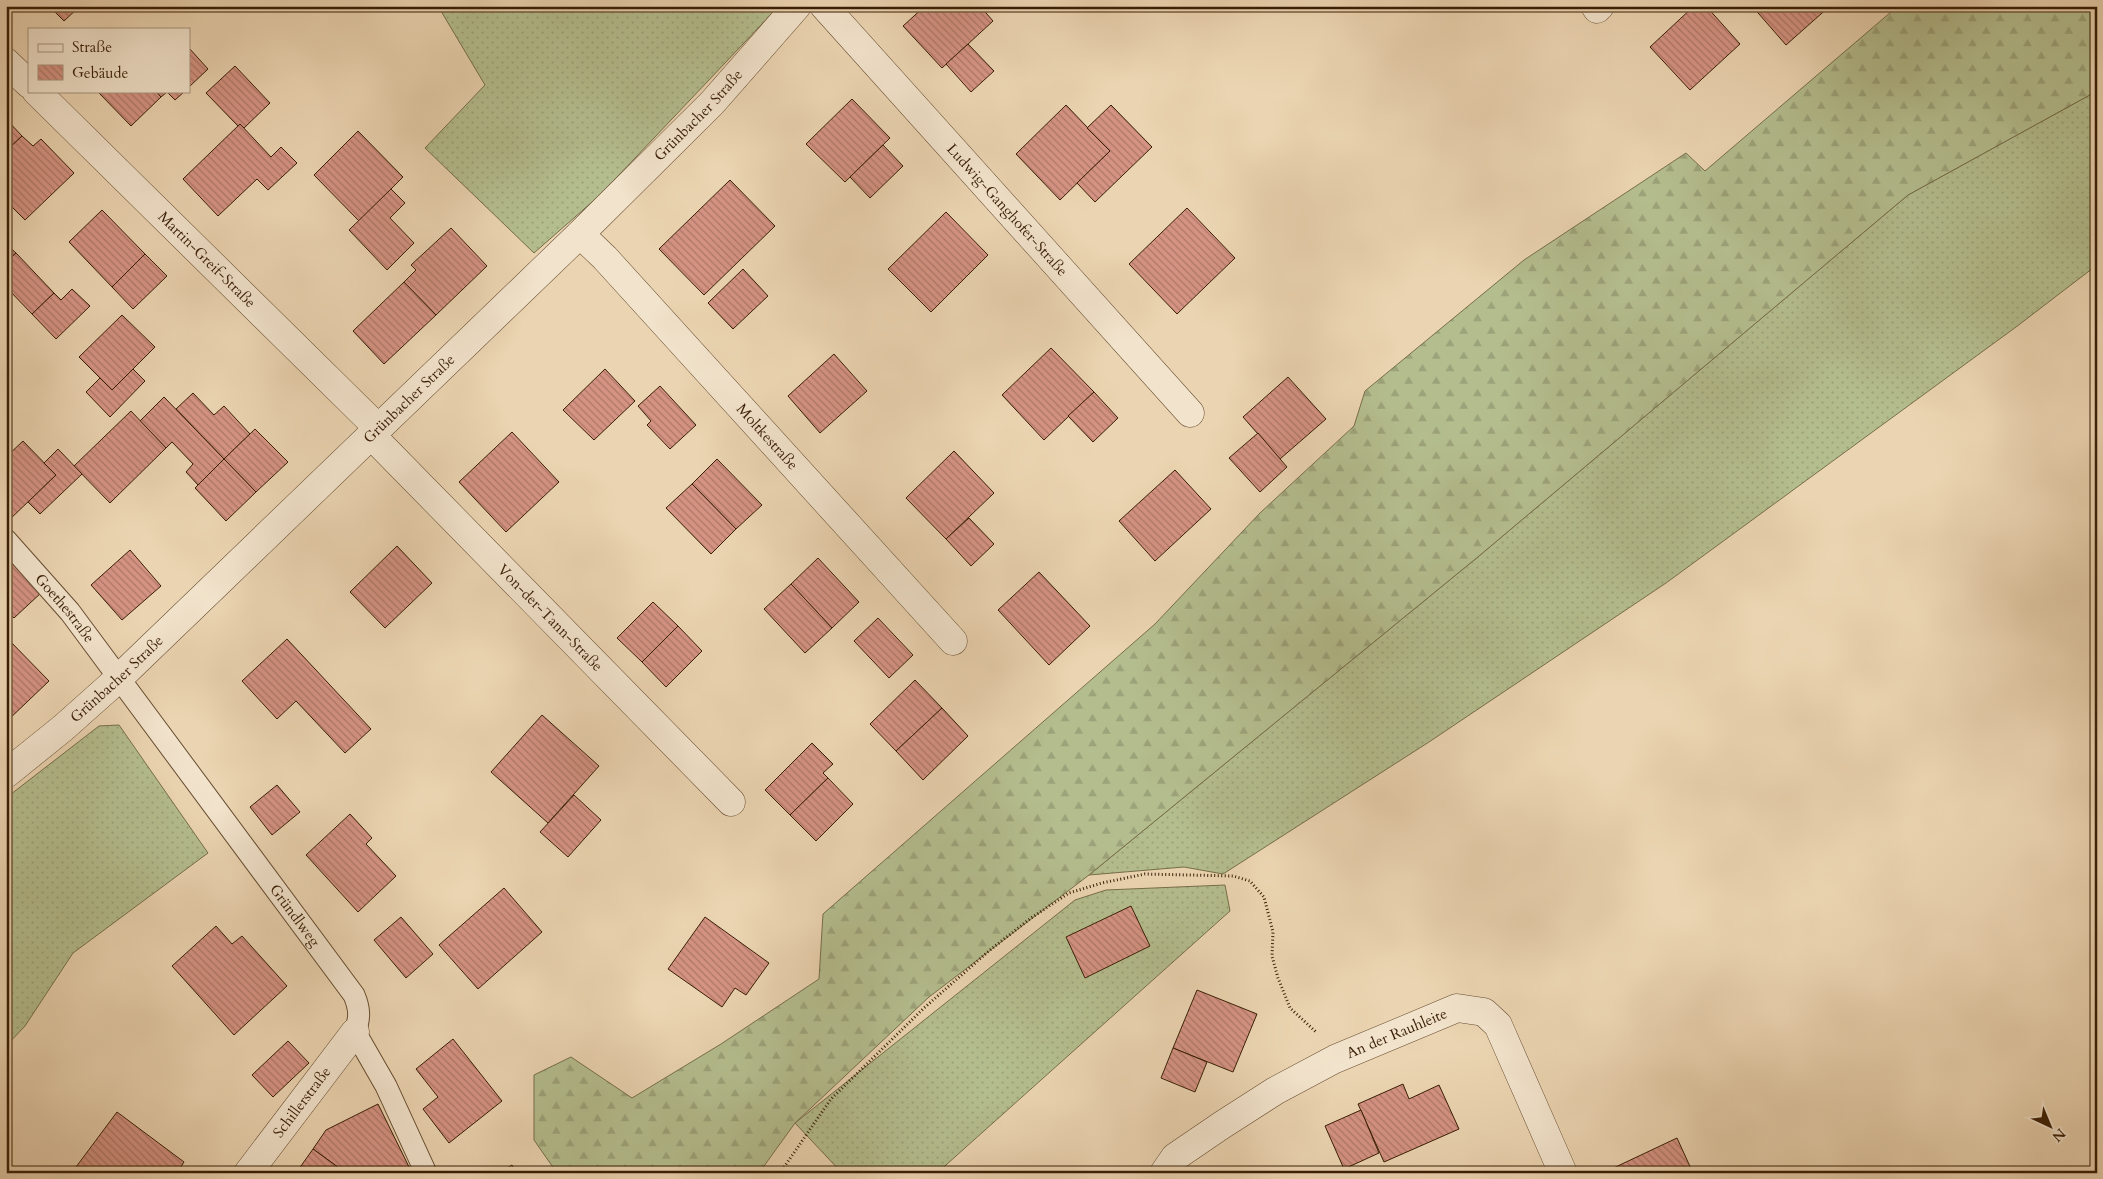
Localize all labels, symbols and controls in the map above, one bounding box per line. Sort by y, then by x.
legend [28,28,190,92]
text: Straße [72,37,112,57]
text: Gebäude [72,63,129,83]
street label: Grünbacher Straße [649,65,747,165]
street label: Ludwig-Ganghofer-Straße [942,139,1072,280]
street label: Martin-Greif-Straße [154,207,260,312]
street label: Grünbacher Straße [359,350,459,448]
street label: Moltkestraße [732,399,803,474]
street label: Von-der-Tann-Straße [493,560,607,676]
street label: Goethestraße [30,569,99,647]
street label: Grünbacher Straße [66,631,168,727]
street label: Gründlweg [265,880,325,951]
street label: An der Rauhleite [1343,1003,1450,1063]
street label: Schillerstraße [268,1062,335,1142]
north arrow [2026,1102,2076,1152]
text: N [2048,1124,2070,1146]

